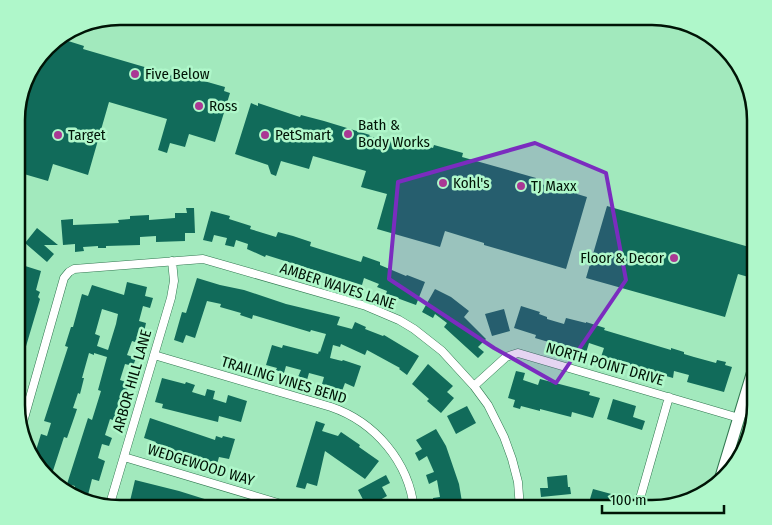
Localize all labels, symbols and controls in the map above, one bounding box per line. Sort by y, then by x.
place label: Five Below [145,65,210,83]
marker: Five Below [129,68,141,80]
place label: Ross [209,97,238,115]
marker: Ross [193,100,205,112]
place label: Bath & Body Works [358,116,430,151]
place label: Target [68,126,106,144]
place label: PetSmart [275,126,331,144]
marker: Bath & Body Works [342,128,354,140]
marker: Target [52,129,64,141]
marker: PetSmart [259,129,271,141]
place label: Kohl's [453,174,490,192]
marker: Kohl's [437,177,449,189]
place label: TJ Maxx [531,177,577,195]
marker: TJ Maxx [515,180,527,192]
place label: Floor & Decor [580,249,665,267]
marker: Floor & Decor [668,252,680,264]
street label: AMBER WAVES LANE [278,259,398,313]
street label: ARBOR HILL LANE [109,328,155,434]
street label: NORTH POINT DRIVE [544,339,666,389]
street label: TRAILING VINES BEND [219,352,349,408]
street label: WEDGEWOOD WAY [145,440,257,490]
scale bar [602,482,724,514]
text: 100 m [610,491,647,509]

